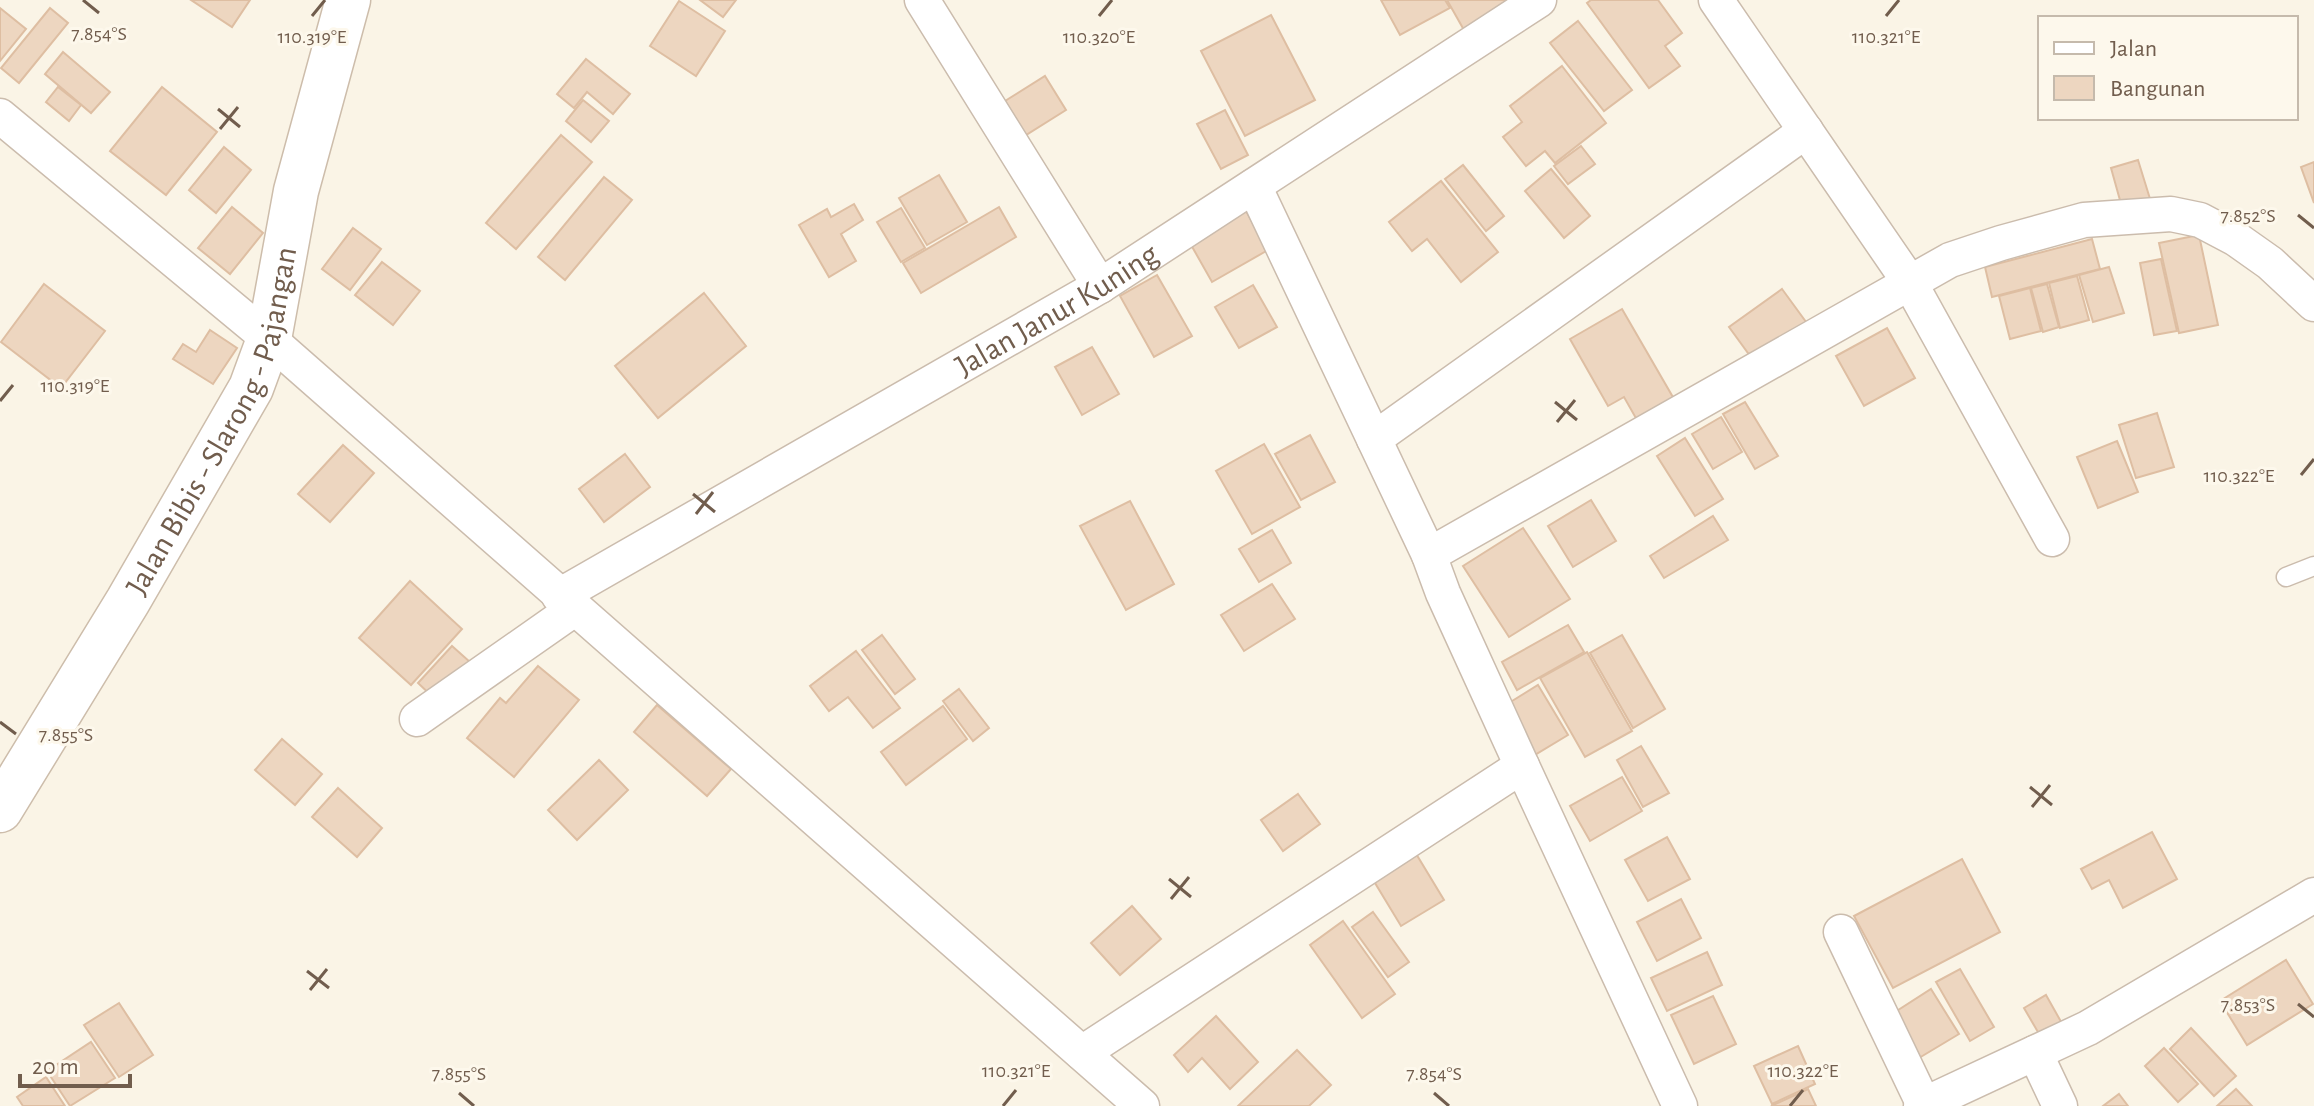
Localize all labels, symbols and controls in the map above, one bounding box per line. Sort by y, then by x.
legend [2038,16,2298,120]
text: 7.854°S [71,24,127,44]
text: 110.319°E [278,27,347,47]
text: 110.320°E [1063,27,1136,47]
text: 110.321°E [1852,27,1921,47]
text: Jalan [2110,37,2157,61]
text: Bangunan [2110,77,2205,101]
text: 7.852°S [2220,206,2276,226]
street label: Jalan Janur Kuning [950,238,1164,382]
street label: Jalan Bibis - Slarong - Pajangan [120,244,302,601]
text: 110.319°E [41,376,110,396]
text: 110.322°E [2204,466,2275,486]
text: 7.855°S [39,725,93,745]
text: 7.853°S [2221,995,2275,1015]
scale bar [20,1038,130,1088]
text: 20 m [32,1055,79,1079]
text: 110.321°E [982,1061,1051,1081]
text: 110.322°E [1768,1061,1839,1081]
text: 7.855°S [432,1064,486,1084]
text: 7.854°S [1406,1064,1462,1084]

